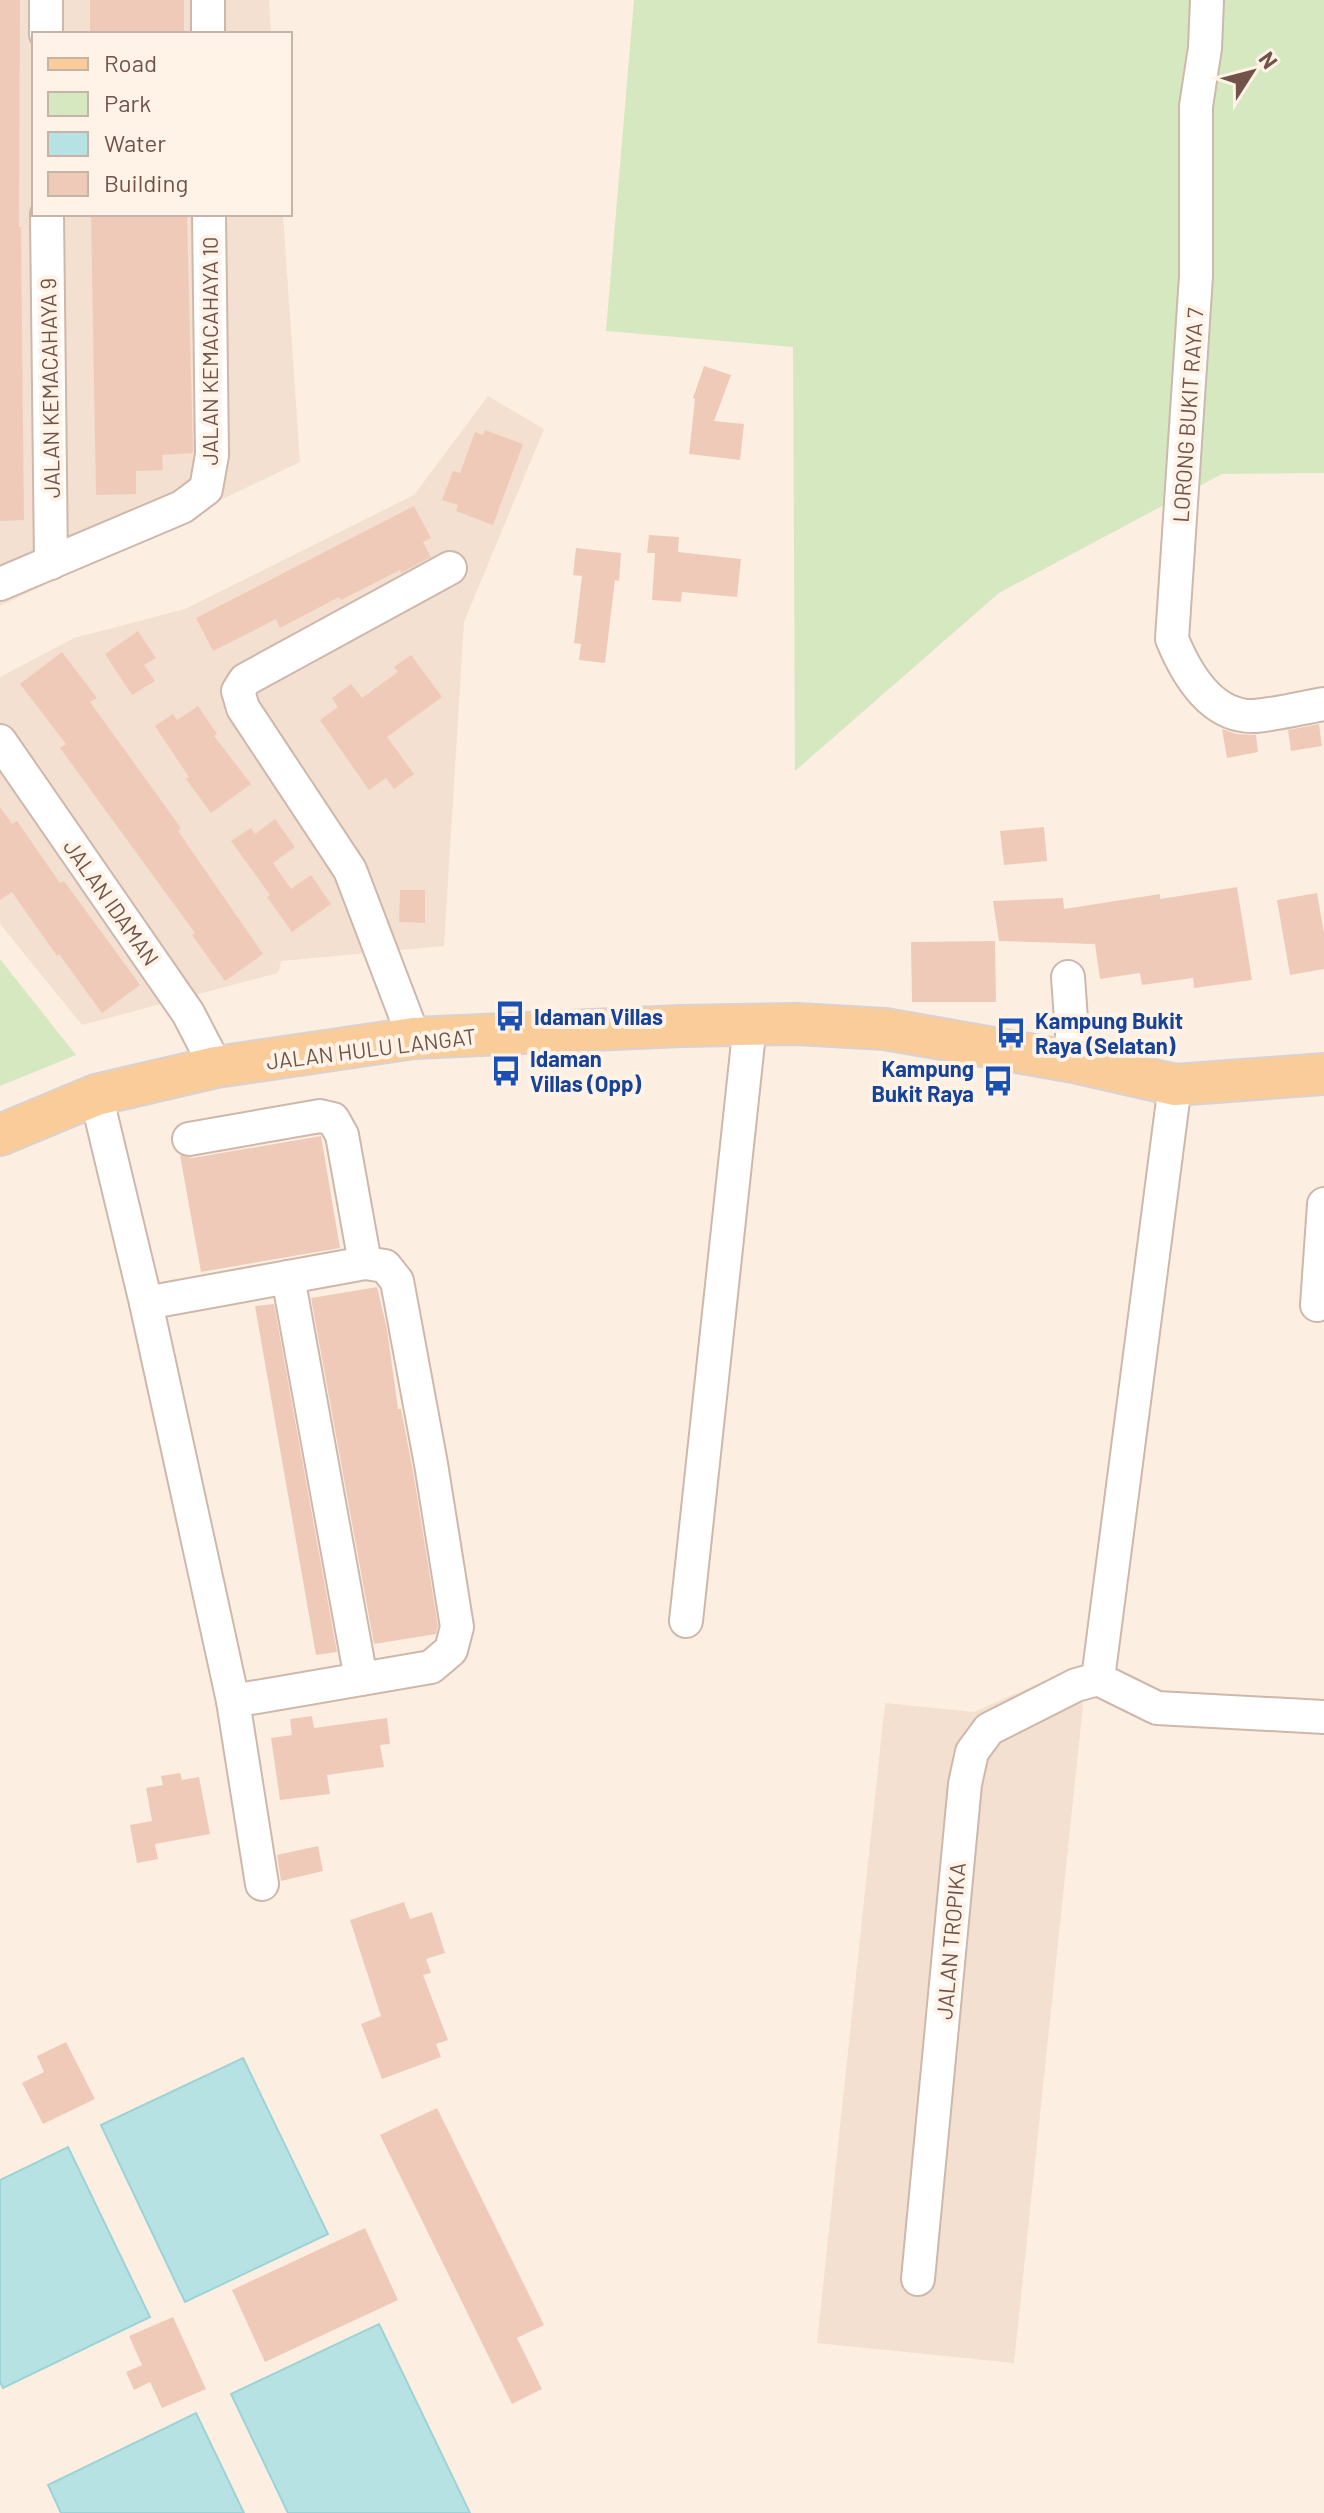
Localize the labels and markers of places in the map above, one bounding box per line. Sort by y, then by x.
bus stop icon: Idaman Villas [493,999,527,1033]
place label: Idaman Villas [534,1003,663,1029]
place label: Kampung Bukit Raya (Selatan) [1035,1007,1183,1058]
bus stop icon: Kampung Bukit Raya (Selatan) [994,1016,1028,1050]
place label: Idaman Villas (Opp) [530,1045,641,1096]
bus stop icon: Idaman Villas (Opp) [489,1054,523,1088]
place label: Kampung Bukit Raya [871,1055,974,1106]
bus stop icon: Kampung Bukit Raya [981,1064,1015,1098]

